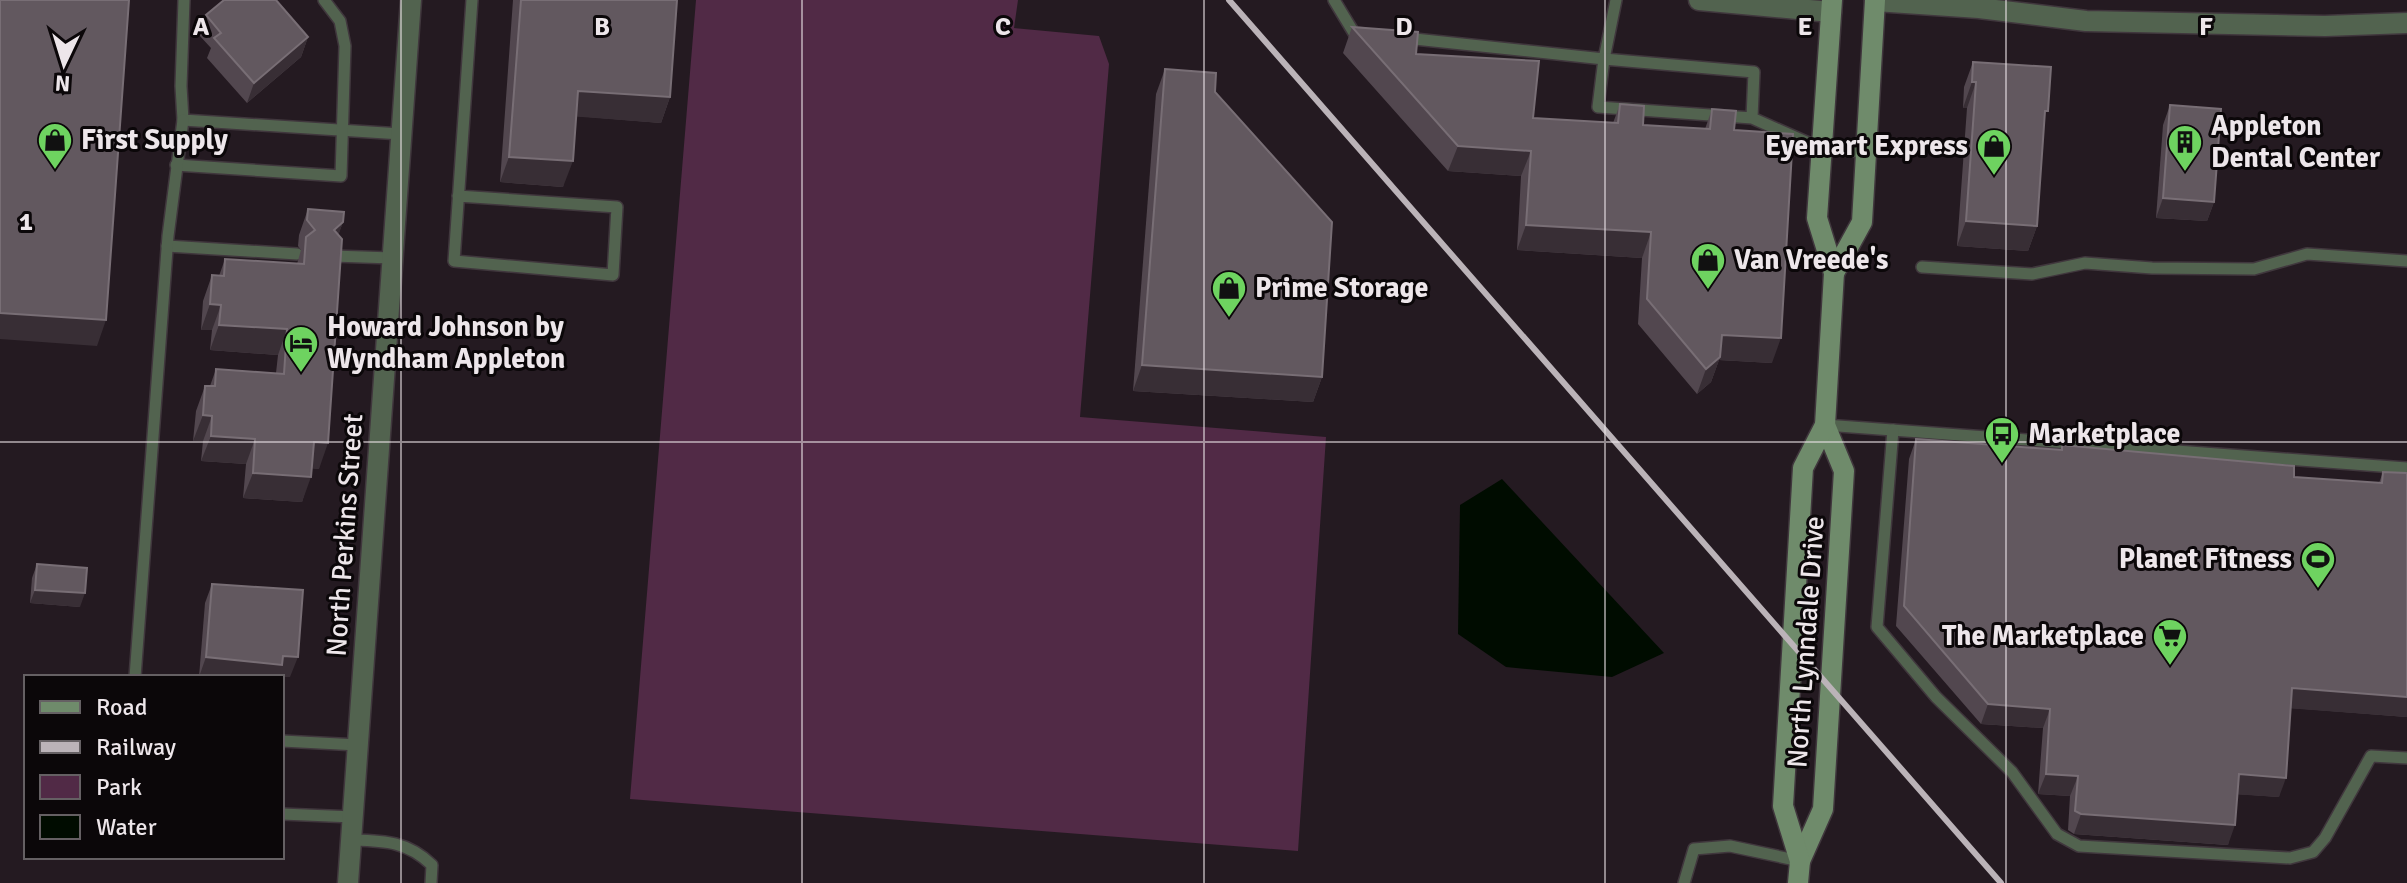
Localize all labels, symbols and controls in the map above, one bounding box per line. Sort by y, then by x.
text: A [193,11,210,43]
text: B [594,11,610,43]
text: C [995,11,1011,43]
text: D [1395,11,1413,43]
text: E [1798,11,1812,43]
text: F [2199,11,2213,43]
north arrow [24,24,104,104]
text: N [54,69,71,97]
place label: Appleton Dental Center [2211,109,2381,175]
shop icon: First Supply [36,121,74,171]
place label: First Supply [81,123,228,157]
building icon: Appleton Dental Center [2166,123,2204,173]
shop icon: Eyemart Express [1975,127,2013,177]
place label: Eyemart Express [1765,129,1968,163]
text: 1 [19,206,33,238]
shop icon: Van Vreede's [1689,241,1727,291]
place label: Van Vreede's [1734,243,1889,277]
shop icon: Prime Storage [1210,269,1248,319]
place label: Prime Storage [1255,271,1428,305]
place label: Howard Johnson by Wyndham Appleton [327,310,565,376]
hotel icon: Howard Johnson by Wyndham Appleton [282,324,320,374]
street label: North Perkins Street [320,412,370,657]
bus stop icon: Marketplace [1983,415,2021,465]
place label: Marketplace [2028,417,2181,451]
street label: North Lynndale Drive [1780,515,1832,769]
sports icon: Planet Fitness [2299,540,2337,590]
place label: Planet Fitness [2119,542,2292,576]
supermarket icon: The Marketplace [2151,617,2189,667]
place label: The Marketplace [1942,619,2144,653]
legend [24,675,284,859]
text: Road [96,692,147,722]
text: Railway [96,732,176,762]
text: Park [96,772,142,802]
text: Water [96,812,157,842]

